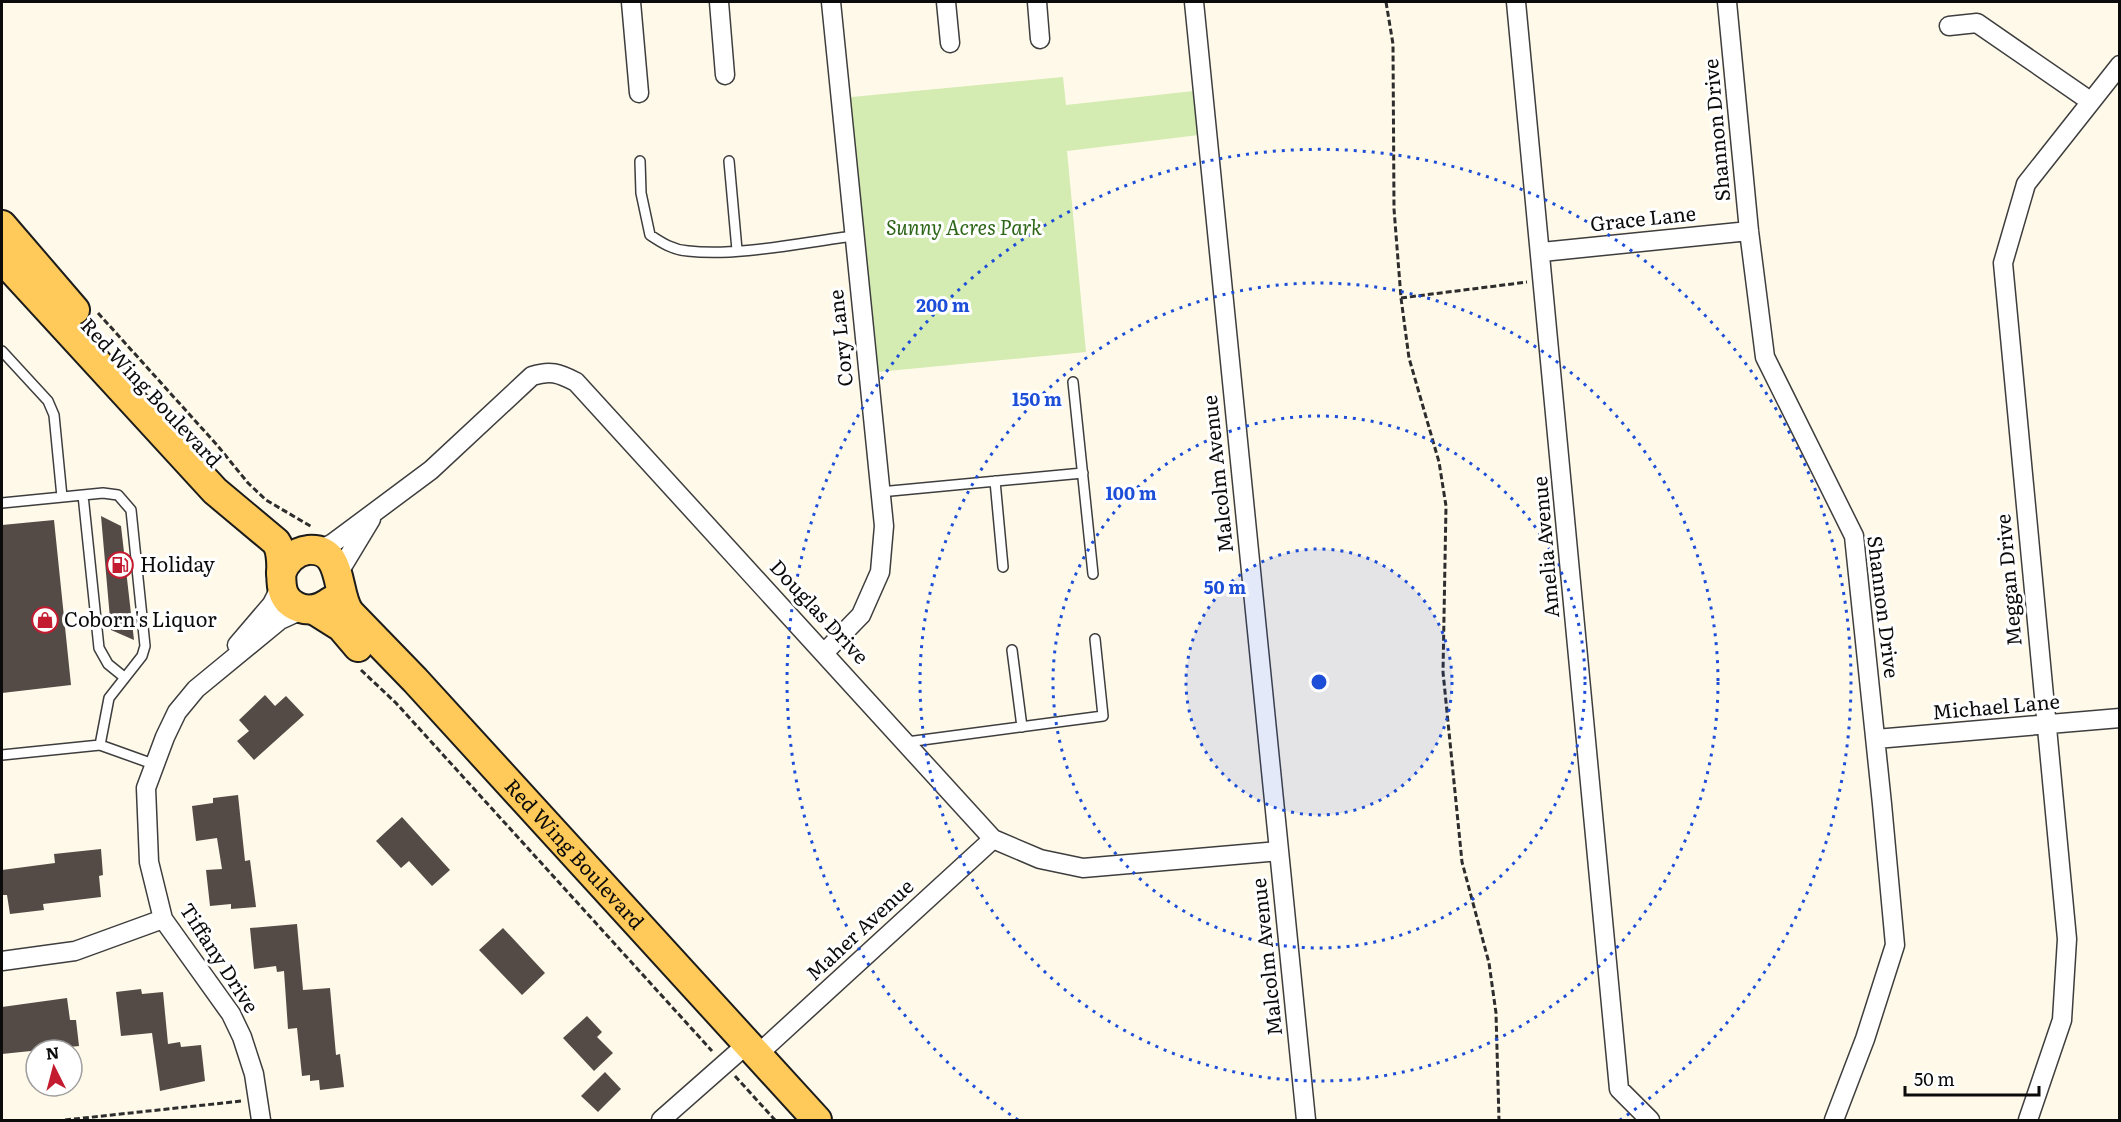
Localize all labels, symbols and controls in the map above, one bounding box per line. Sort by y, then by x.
street label: Shannon Drive [1694,58,1736,203]
street label: Grace Lane [1588,197,1697,237]
park label: Sunny Acres Park [886,211,1042,241]
street label: Cory Lane [819,288,859,388]
text: 200 m [916,291,970,318]
street label: Red Wing Boulevard [75,310,230,473]
text: 150 m [1012,385,1062,412]
street label: Malcolm Avenue [1193,394,1239,555]
street label: Amelia Avenue [1523,475,1565,619]
text: 100 m [1105,479,1157,506]
street label: Meggan Drive [1986,513,2028,647]
street label: Shannon Drive [1861,534,1909,680]
place label: Holiday [140,548,215,578]
fuel station icon: Holiday [105,550,135,580]
street label: Douglas Drive [764,552,877,670]
text: 50 m [1204,573,1246,600]
place label: Coborn's Liquor [64,603,217,633]
shop icon: Coborn's Liquor [30,605,60,635]
centre of rings [1309,672,1329,692]
street label: Michael Lane [1931,684,2061,726]
street label: Red Wing Boulevard [499,771,653,935]
street label: Maher Avenue [798,871,919,986]
street label: Malcolm Avenue [1242,877,1288,1038]
street label: Tiffany Drive [174,896,268,1018]
north arrow [24,1038,84,1098]
text: N [44,1039,60,1065]
scale bar [1905,1059,2038,1097]
text: 50 m [1914,1065,1955,1092]

